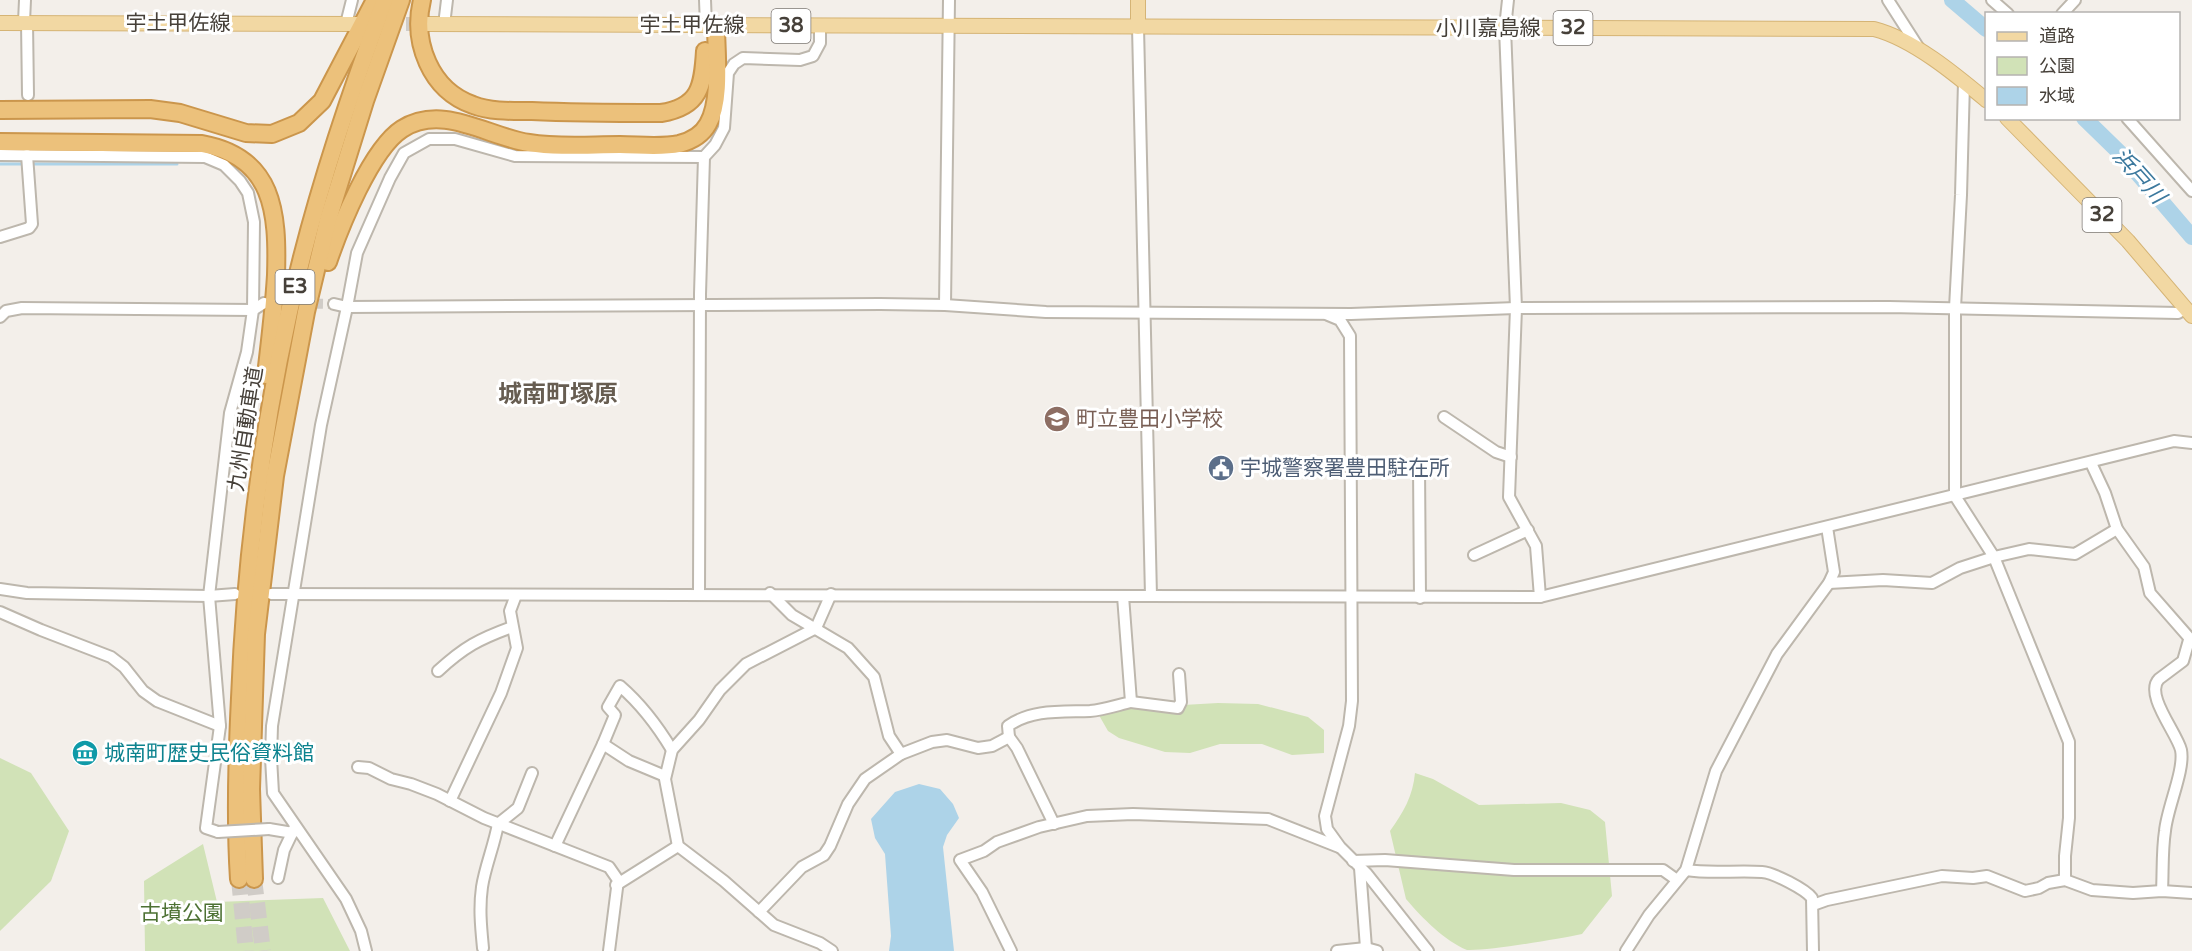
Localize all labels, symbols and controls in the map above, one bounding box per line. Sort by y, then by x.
road number: 38 [772,9,810,43]
street label: 宇土甲佐線 [126,11,231,36]
road number: 32 [1554,11,1592,45]
legend [1985,12,2180,120]
street label: 宇土甲佐線 [640,13,745,38]
street label: 小川嘉島線 [1436,16,1541,41]
text: 道路 [2039,25,2075,47]
text: 公園 [2039,55,2075,77]
text: 水域 [2039,85,2075,107]
water label: 浜戸川 [2107,143,2172,211]
road number: 32 [2082,198,2122,232]
road number: E3 [276,270,314,304]
street label: 九州自動車道 [224,365,268,493]
district label: 城南町塚原 [498,380,618,409]
school or university icon: 町立豊田小学校 [1042,404,1072,434]
place label: 町立豊田小学校 [1076,407,1223,432]
public building icon: 宇城警察署豊田駐在所 [1206,453,1236,483]
place label: 宇城警察署豊田駐在所 [1240,456,1450,481]
museum icon: 城南町歴史民俗資料館 [70,738,100,768]
place label: 城南町歴史民俗資料館 [104,741,314,766]
park label: 古墳公園 [140,901,224,926]

